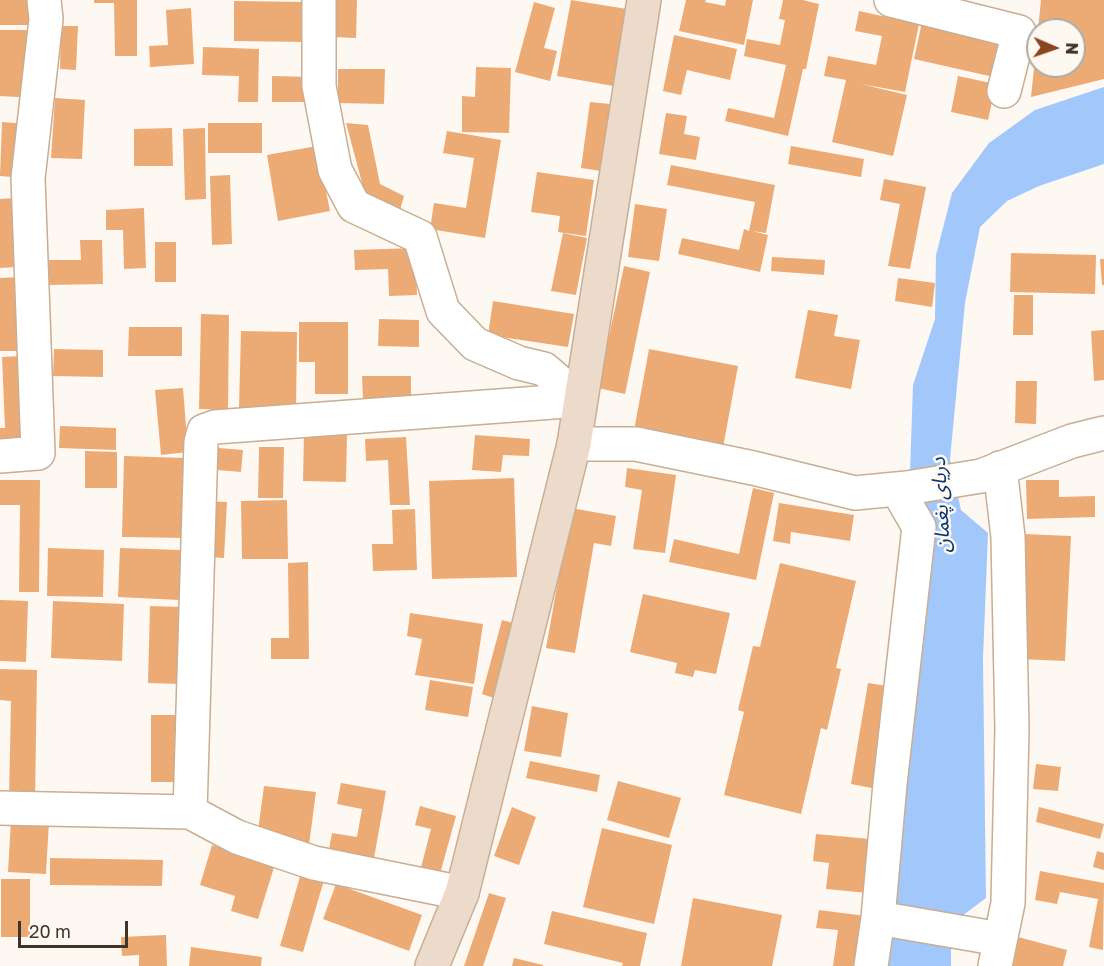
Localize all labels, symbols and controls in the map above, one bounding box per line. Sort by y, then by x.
north arrow [1026,18,1086,78]
text: N [1062,42,1082,55]
water label: دریای پغمان [927,457,955,553]
scale bar [21,909,130,947]
text: 20 m [29,920,71,942]

